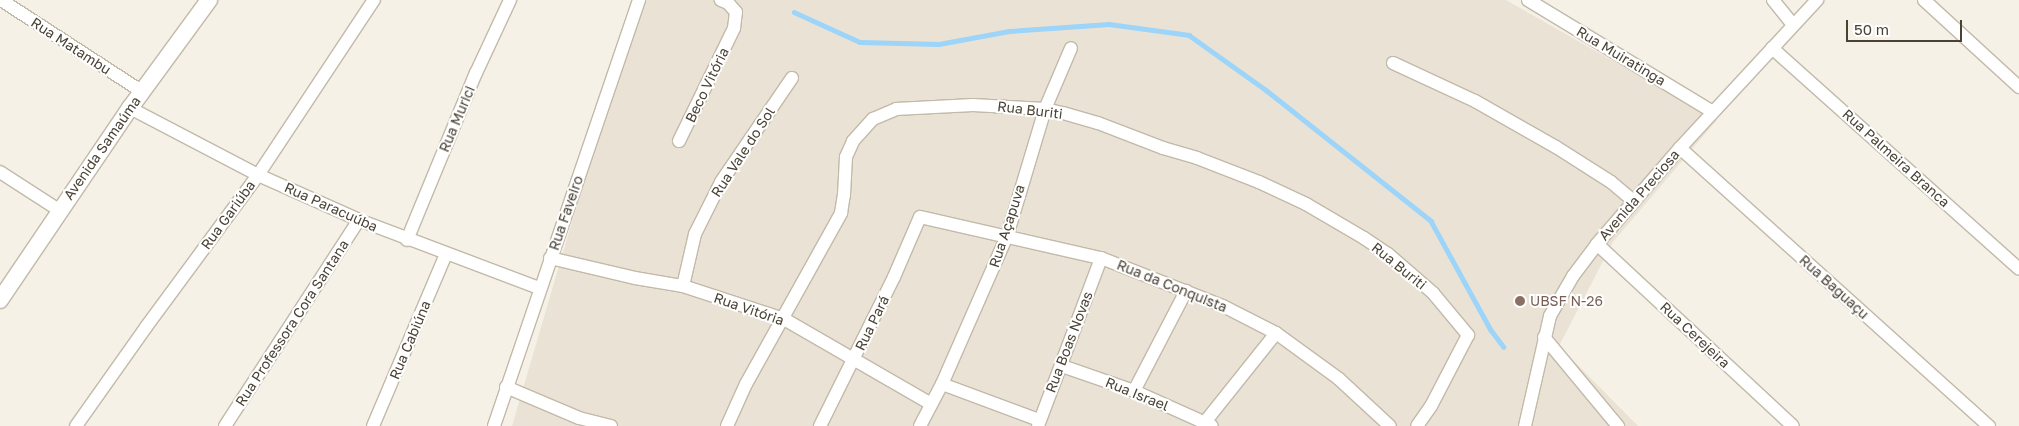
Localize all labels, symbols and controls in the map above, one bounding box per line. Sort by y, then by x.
scale bar [1849,10,1965,42]
street label: Rua Matambu [28,14,114,78]
text: 50 m [1854,20,1889,38]
street label: Rua Muiratinga [1573,23,1669,89]
street label: Beco Vitória [682,45,732,125]
street label: Rua Murici [436,83,478,155]
street label: Avenida Samaúma [60,93,144,203]
street label: Rua Buriti [996,98,1064,122]
street label: Rua Vale do Sol [708,104,778,200]
street label: Rua Palmeira Branca [1839,105,1953,211]
street label: Avenida Preciosa [1595,146,1683,244]
street label: Rua Faveiro [545,173,587,253]
street label: Rua Gariúba [197,177,259,253]
street label: Rua Paracuúba [282,179,380,235]
street label: Rua Açapuva [986,182,1028,270]
street label: Rua Professora Cora Santana [232,237,352,409]
street label: Rua Buriti [1368,239,1430,293]
street label: Rua Baguaçu [1796,251,1872,323]
street label: Rua da Conquista [1114,256,1230,316]
street label: Rua Vitória [712,289,786,329]
street label: Rua Boas Novas [1042,289,1096,395]
street label: Rua Pará [851,293,893,353]
place label: UBSF N-26 [1530,293,1603,309]
marker: UBSF N-26 [1514,295,1526,307]
street label: Rua Cabiúna [386,298,434,382]
street label: Rua Cerejeira [1657,298,1733,372]
street label: Rua Israel [1103,374,1171,414]

